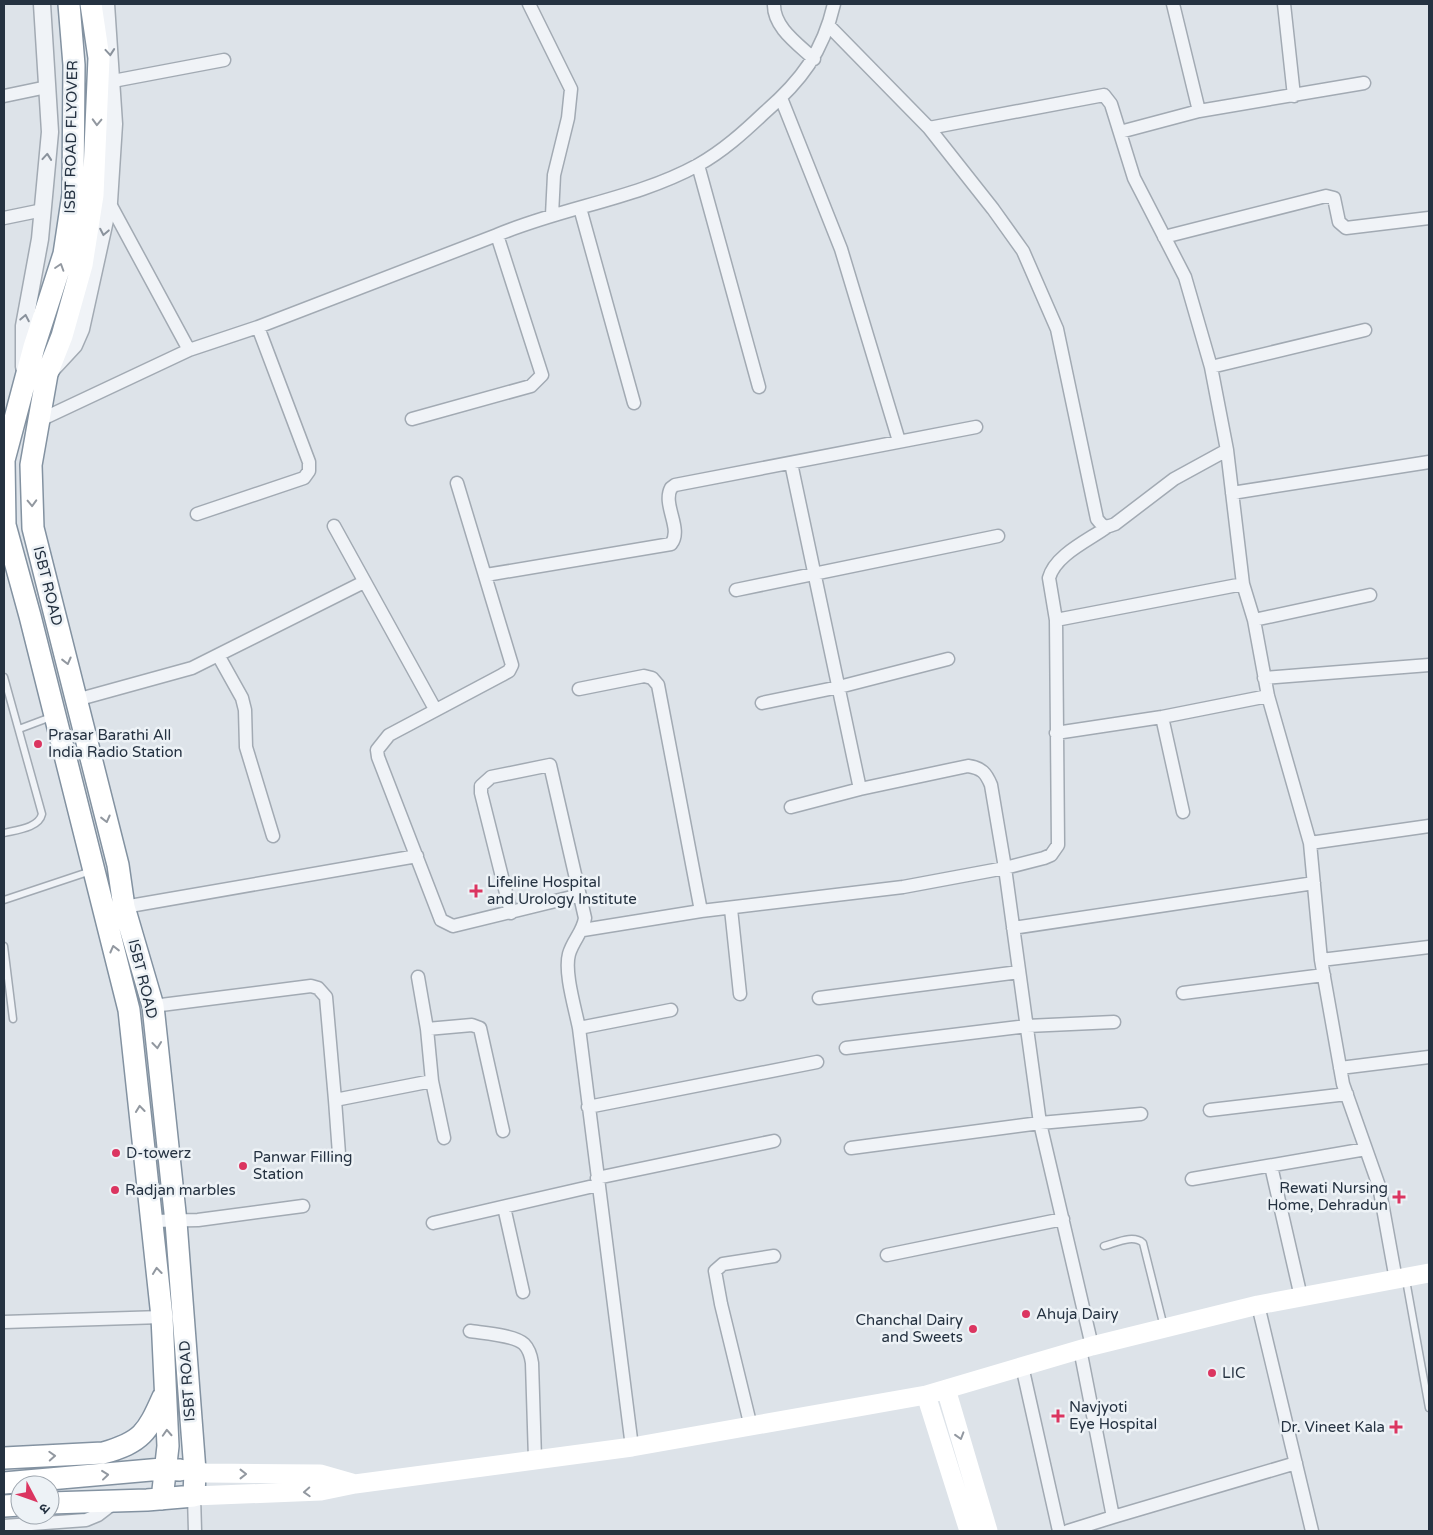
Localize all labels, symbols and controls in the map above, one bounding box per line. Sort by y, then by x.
one-way arrow [104,49,115,57]
street label: ISBT ROAD FLYOVER [61,60,81,214]
one-way arrow [91,118,102,126]
one-way arrow [42,153,53,161]
one-way arrow [99,227,109,236]
one-way arrow [54,264,64,272]
one-way arrow [20,313,30,322]
one-way arrow [27,500,37,507]
street label: ISBT ROAD [29,544,67,628]
one-way arrow [61,657,71,665]
place label: Prasar Barathi All India Radio Station [48,726,183,761]
marker: Prasar Barathi All India Radio Station [32,738,44,750]
one-way arrow [101,814,111,822]
place label: Lifeline Hospital and Urology Institute [487,873,637,908]
marker: Lifeline Hospital and Urology Institute [469,884,483,898]
street label: ISBT ROAD [124,937,162,1021]
one-way arrow [109,945,120,954]
one-way arrow [151,1041,162,1049]
one-way arrow [135,1105,146,1113]
place label: D-towerz [126,1144,191,1162]
marker: D-towerz [110,1147,122,1159]
place label: Panwar Filling Station [253,1148,352,1183]
marker: Panwar Filling Station [237,1160,249,1172]
place label: Rewati Nursing Home, Dehradun [1267,1179,1388,1214]
place label: Radjan marbles [125,1181,236,1199]
marker: Radjan marbles [109,1184,121,1196]
marker: Rewati Nursing Home, Dehradun [1392,1190,1406,1204]
one-way arrow [152,1267,163,1275]
place label: Ahuja Dairy [1036,1305,1119,1323]
marker: Ahuja Dairy [1020,1308,1032,1320]
place label: Chanchal Dairy and Sweets [856,1311,963,1346]
marker: Chanchal Dairy and Sweets [967,1323,979,1335]
street label: ISBT ROAD [175,1340,199,1422]
place label: LIC [1222,1364,1245,1382]
marker: LIC [1206,1367,1218,1379]
place label: Navjyoti Eye Hospital [1069,1398,1157,1433]
marker: Navjyoti Eye Hospital [1051,1409,1065,1423]
place label: Dr. Vineet Kala [1280,1418,1385,1436]
marker: Dr. Vineet Kala [1389,1420,1403,1434]
one-way arrow [162,1429,173,1437]
one-way arrow [954,1431,964,1439]
one-way arrow [49,1450,57,1461]
one-way arrow [240,1468,248,1479]
one-way arrow [101,1470,109,1481]
north arrow [10,1475,60,1525]
one-way arrow [303,1486,311,1497]
text: उ [35,1500,54,1517]

